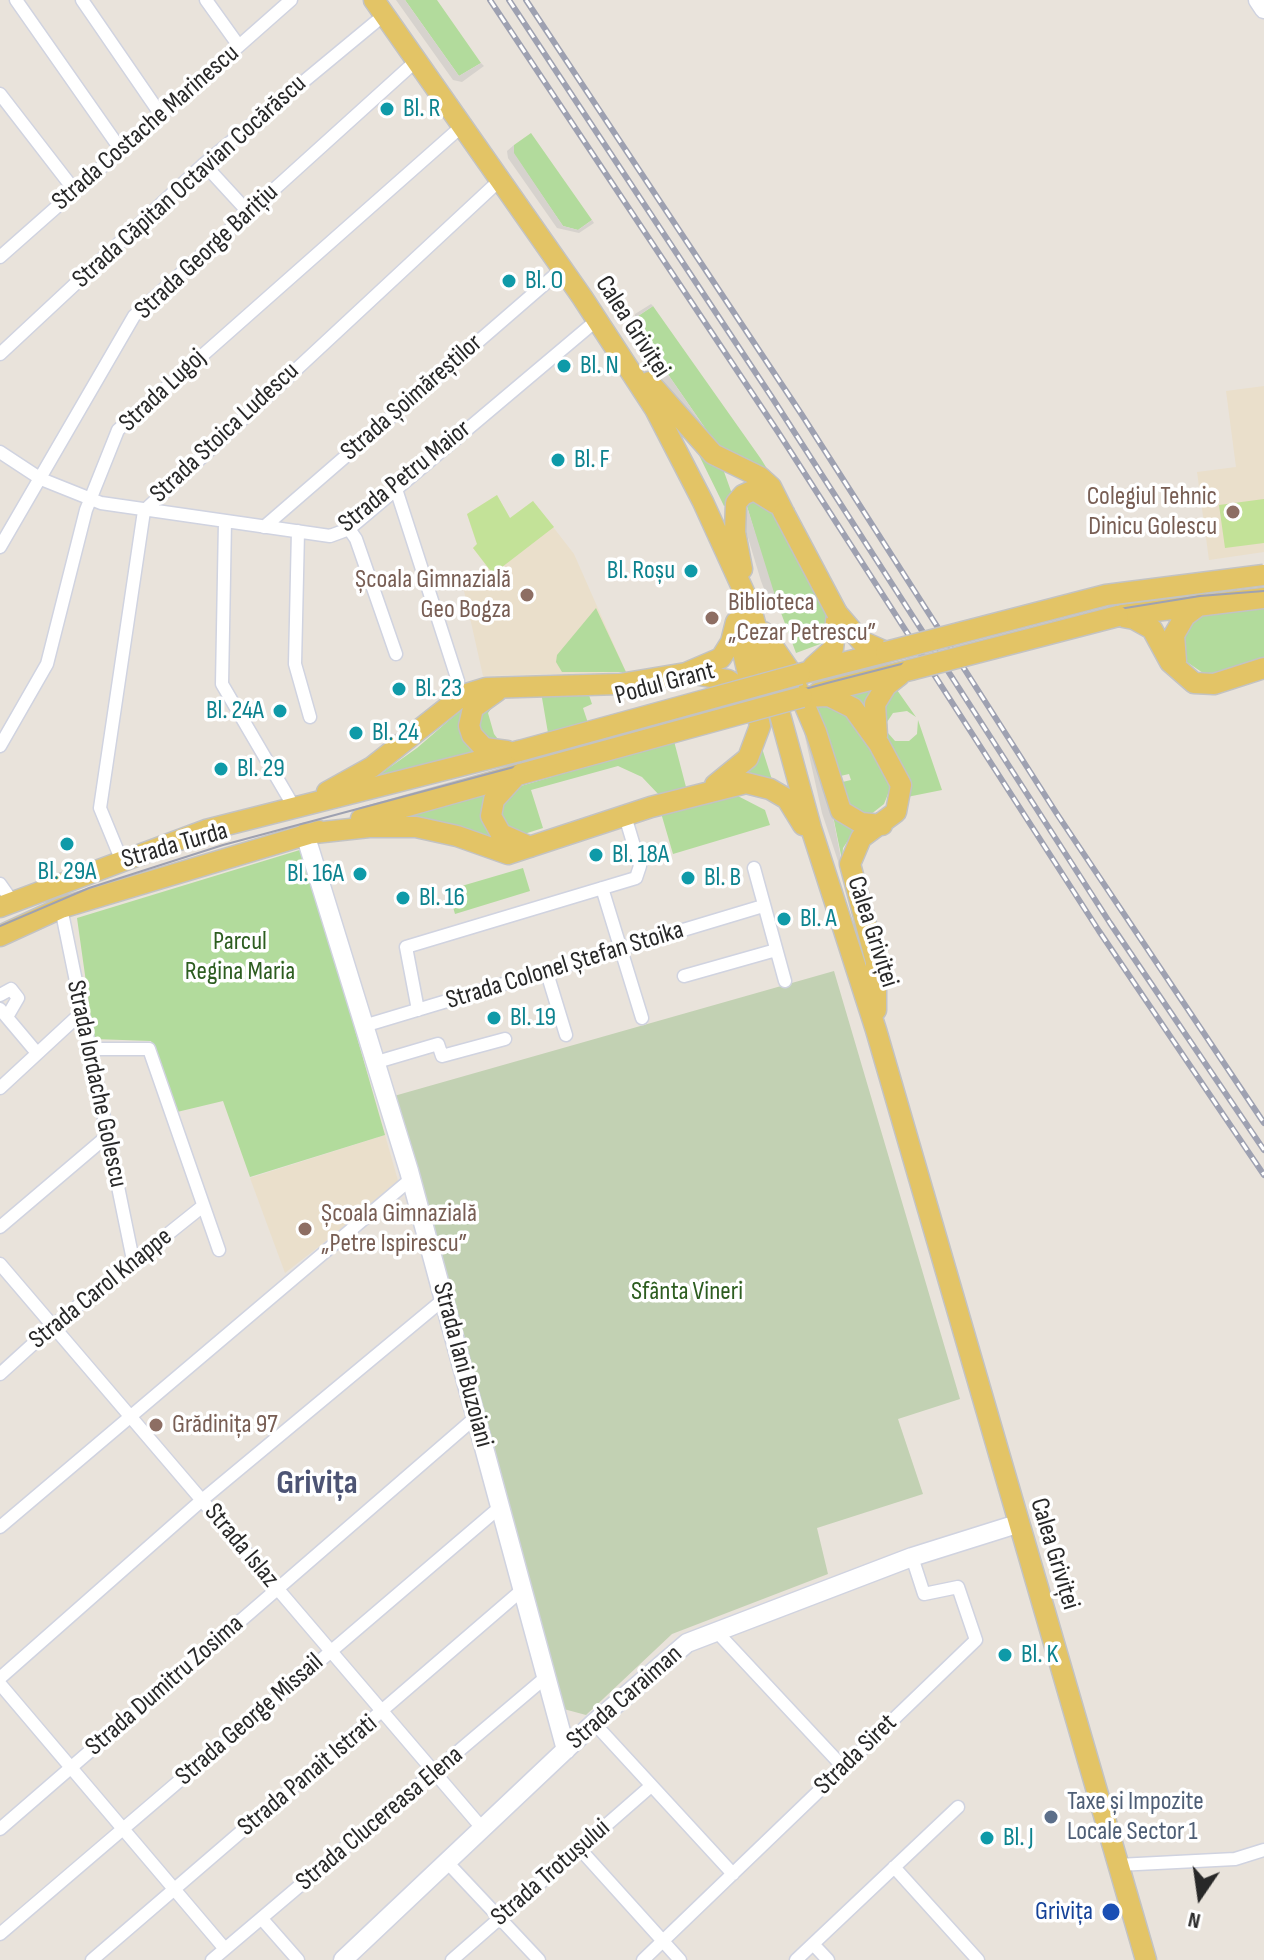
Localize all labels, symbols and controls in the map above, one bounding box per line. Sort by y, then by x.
street label: Strada Costache Marinescu [46,38,246,218]
street label: Strada Căpitan Octavian Cocărăscu [67,69,313,295]
place label: Bl. R [403,93,440,125]
marker: Bl. R [378,100,396,118]
street label: Strada George Barițiu [129,178,285,326]
place label: Bl. O [525,265,563,297]
street label: Calea Griviței [588,270,676,384]
marker: Bl. O [500,272,518,290]
street label: Strada Șoimăreștilor [335,328,489,468]
street label: Strada Lugoj [113,343,213,439]
place label: Bl. N [580,350,619,382]
street label: Strada Stoica Ludescu [144,356,306,510]
marker: Bl. N [555,357,573,375]
street label: Strada Petru Maior [332,414,478,540]
place label: Bl. F [574,444,610,476]
marker: Bl. F [549,451,567,469]
place label: Colegiul Tehnic Dinicu Golescu [1087,481,1217,542]
marker: Colegiul Tehnic Dinicu Golescu [1224,503,1242,521]
place label: Bl. Roșu [607,555,675,587]
marker: Bl. Roșu [682,562,700,580]
place label: Școala Gimnazială Geo Bogza [355,564,511,626]
marker: Școala Gimnazială Geo Bogza [518,586,536,604]
place label: Biblioteca „Cezar Petrescu” [728,587,876,648]
marker: Biblioteca „Cezar Petrescu” [703,609,721,627]
street label: Podul Grant [612,656,718,712]
place label: Bl. 23 [415,673,462,705]
marker: Bl. 23 [390,680,408,698]
place label: Bl. 24A [206,695,264,727]
marker: Bl. 24A [271,702,289,720]
place label: Bl. 24 [372,717,419,749]
marker: Bl. 24 [347,724,365,742]
place label: Bl. 29 [237,753,285,785]
marker: Bl. 29 [212,760,230,778]
street label: Strada Turda [119,816,231,876]
marker: Bl. 29A [58,835,76,853]
place label: Bl. 18A [612,839,669,871]
marker: Bl. 18A [587,846,605,864]
place label: Bl. 29A [38,856,96,888]
place label: Bl. 16A [287,858,344,890]
place label: Bl. B [704,862,741,894]
marker: Bl. 16A [351,865,369,883]
marker: Bl. B [679,869,697,887]
street label: Calea Griviței [839,873,905,991]
place label: Bl. 16 [419,882,465,914]
marker: Bl. 16 [394,889,412,907]
place label: Bl. A [800,903,837,935]
marker: Bl. A [775,910,793,928]
street label: Strada Colonel Ștefan Stoika [442,915,688,1017]
park label: Parcul Regina Maria [185,926,295,988]
street label: Strada Iordache Golescu [59,978,133,1190]
place label: Bl. 19 [510,1002,556,1034]
marker: Bl. 19 [485,1009,503,1027]
place label: Școala Gimnazială „Petre Ispirescu” [321,1198,477,1260]
marker: Școala Gimnazială „Petre Ispirescu” [296,1220,314,1238]
street label: Strada Carol Knappe [23,1222,179,1356]
park label: Sfânta Vineri [631,1276,743,1308]
street label: Strada Iani Buzoiani [425,1279,499,1451]
place label: Grădinița 97 [172,1409,278,1441]
marker: Grădinița 97 [147,1416,165,1434]
district label: Grivița [276,1464,358,1504]
street label: Calea Griviței [1022,1495,1086,1613]
street label: Strada Islaz [197,1498,285,1594]
street label: Strada Dumitru Zosima [80,1609,250,1763]
street label: Strada Caraiman [561,1639,689,1757]
place label: Bl. K [1021,1639,1058,1671]
marker: Bl. K [996,1646,1014,1664]
street label: Strada George Missail [170,1647,330,1793]
street label: Strada Siret [808,1708,904,1802]
street label: Strada Panait Istrati [232,1709,384,1843]
street label: Strada Clucereasa Elena [290,1740,470,1898]
place label: Taxe și Impozite Locale Sector 1 [1067,1786,1204,1848]
marker: Taxe și Impozite Locale Sector 1 [1042,1808,1060,1826]
street label: Strada Trotușului [485,1813,617,1933]
place label: Bl. J [1003,1822,1034,1854]
marker: Bl. J [978,1829,996,1847]
north arrow [1160,1856,1240,1936]
place label: Grivița [1035,1896,1093,1928]
marker: Grivița [1100,1901,1122,1923]
text: N [1186,1905,1203,1934]

